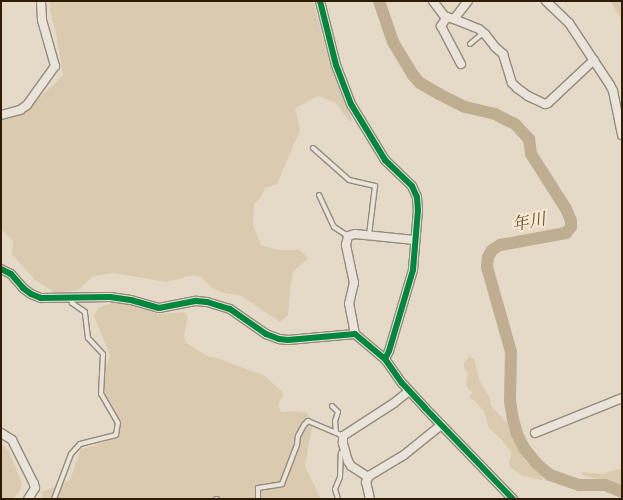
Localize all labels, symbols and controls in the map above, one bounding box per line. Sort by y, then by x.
water label: 年川 [510,210,548,236]

